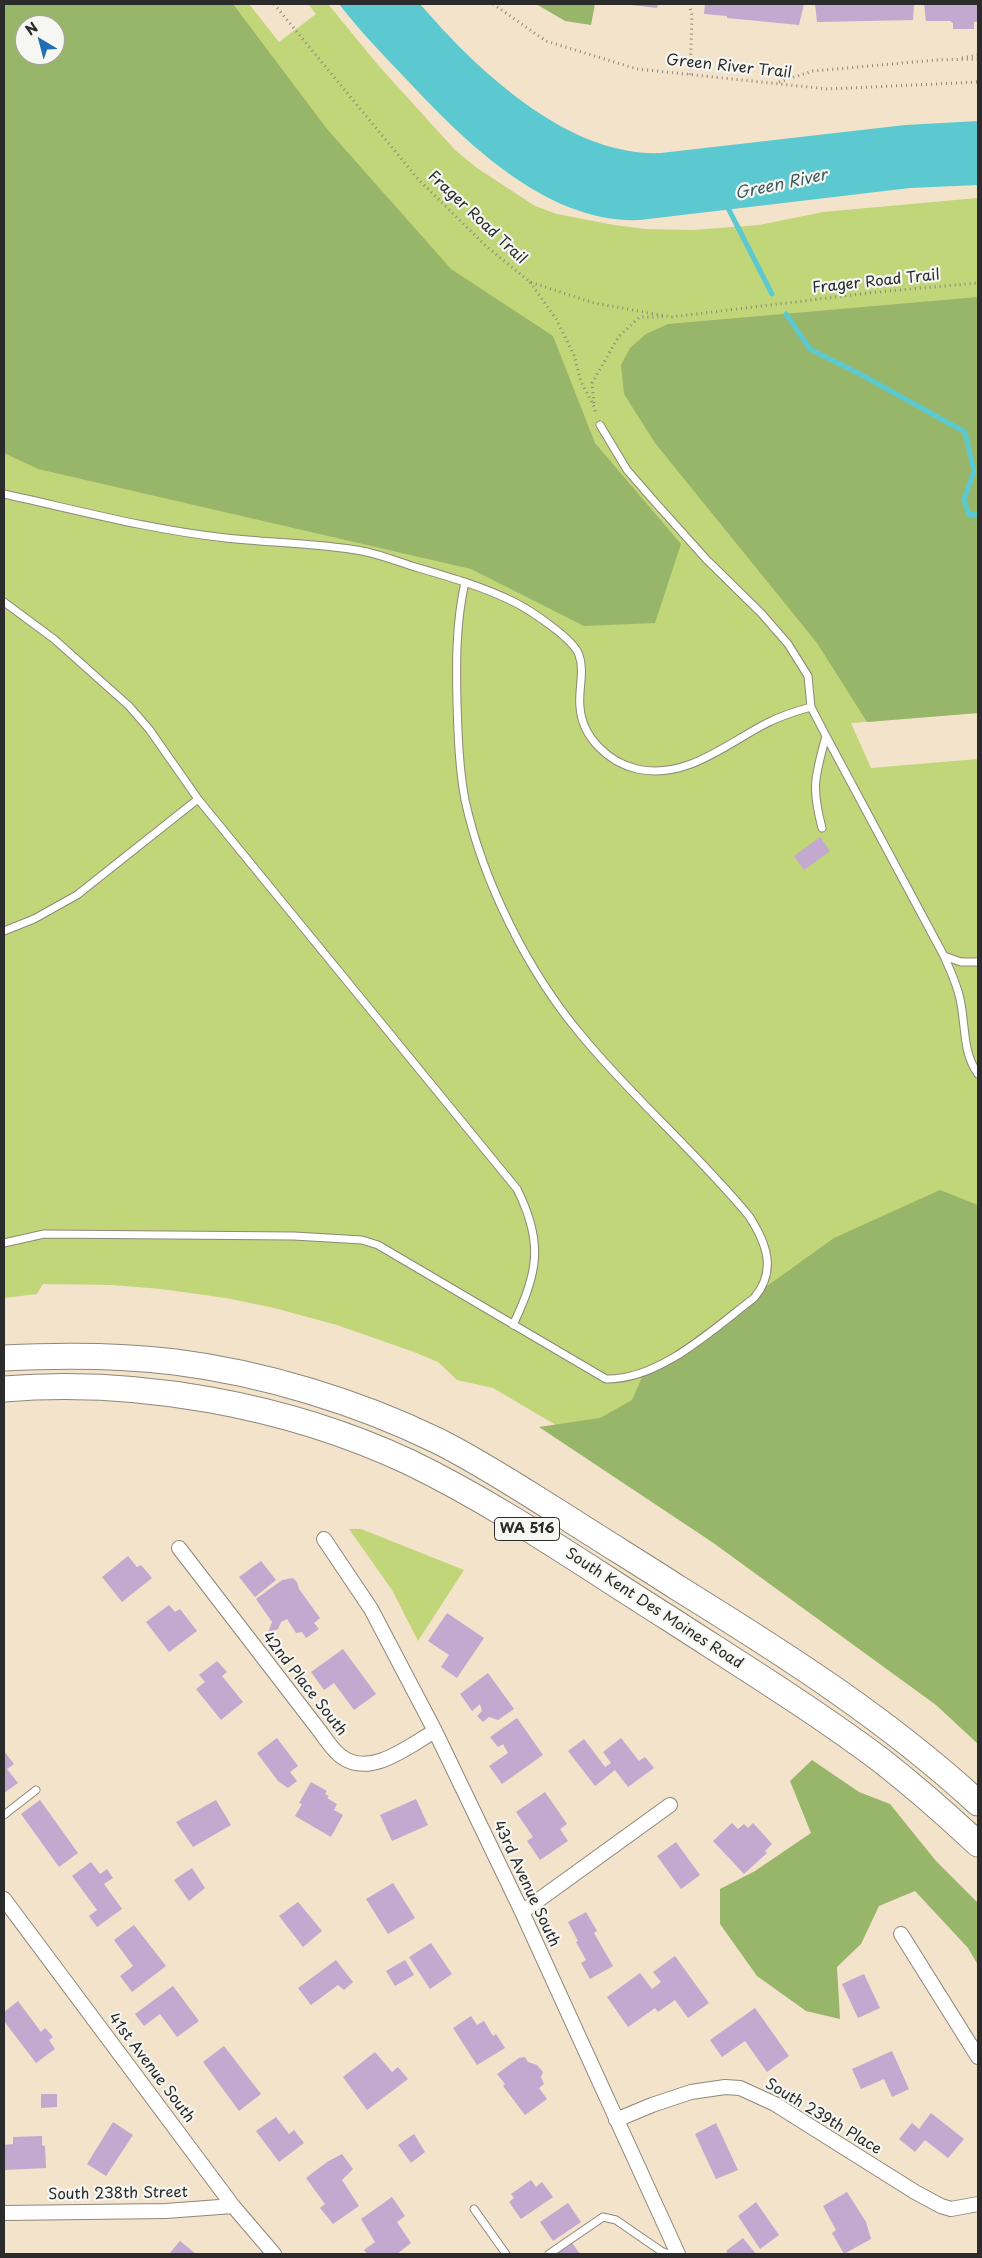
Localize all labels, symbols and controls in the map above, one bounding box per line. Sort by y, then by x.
north arrow [15,15,65,65]
text: N [21,17,42,40]
street label: Green River Trail [665,51,793,83]
water label: Green River [733,166,829,204]
street label: Frager Road Trail [424,168,530,268]
street label: Frager Road Trail [811,266,941,298]
road number: WA 516 [494,1518,560,1540]
street label: South Kent Des Moines Road [562,1545,746,1673]
street label: 42nd Place South [258,1628,350,1740]
street label: 43rd Avenue South [489,1818,563,1950]
street label: 41st Avenue South [104,2010,198,2126]
street label: South 239th Place [762,2075,884,2159]
street label: South 238th Street [48,2184,188,2204]

